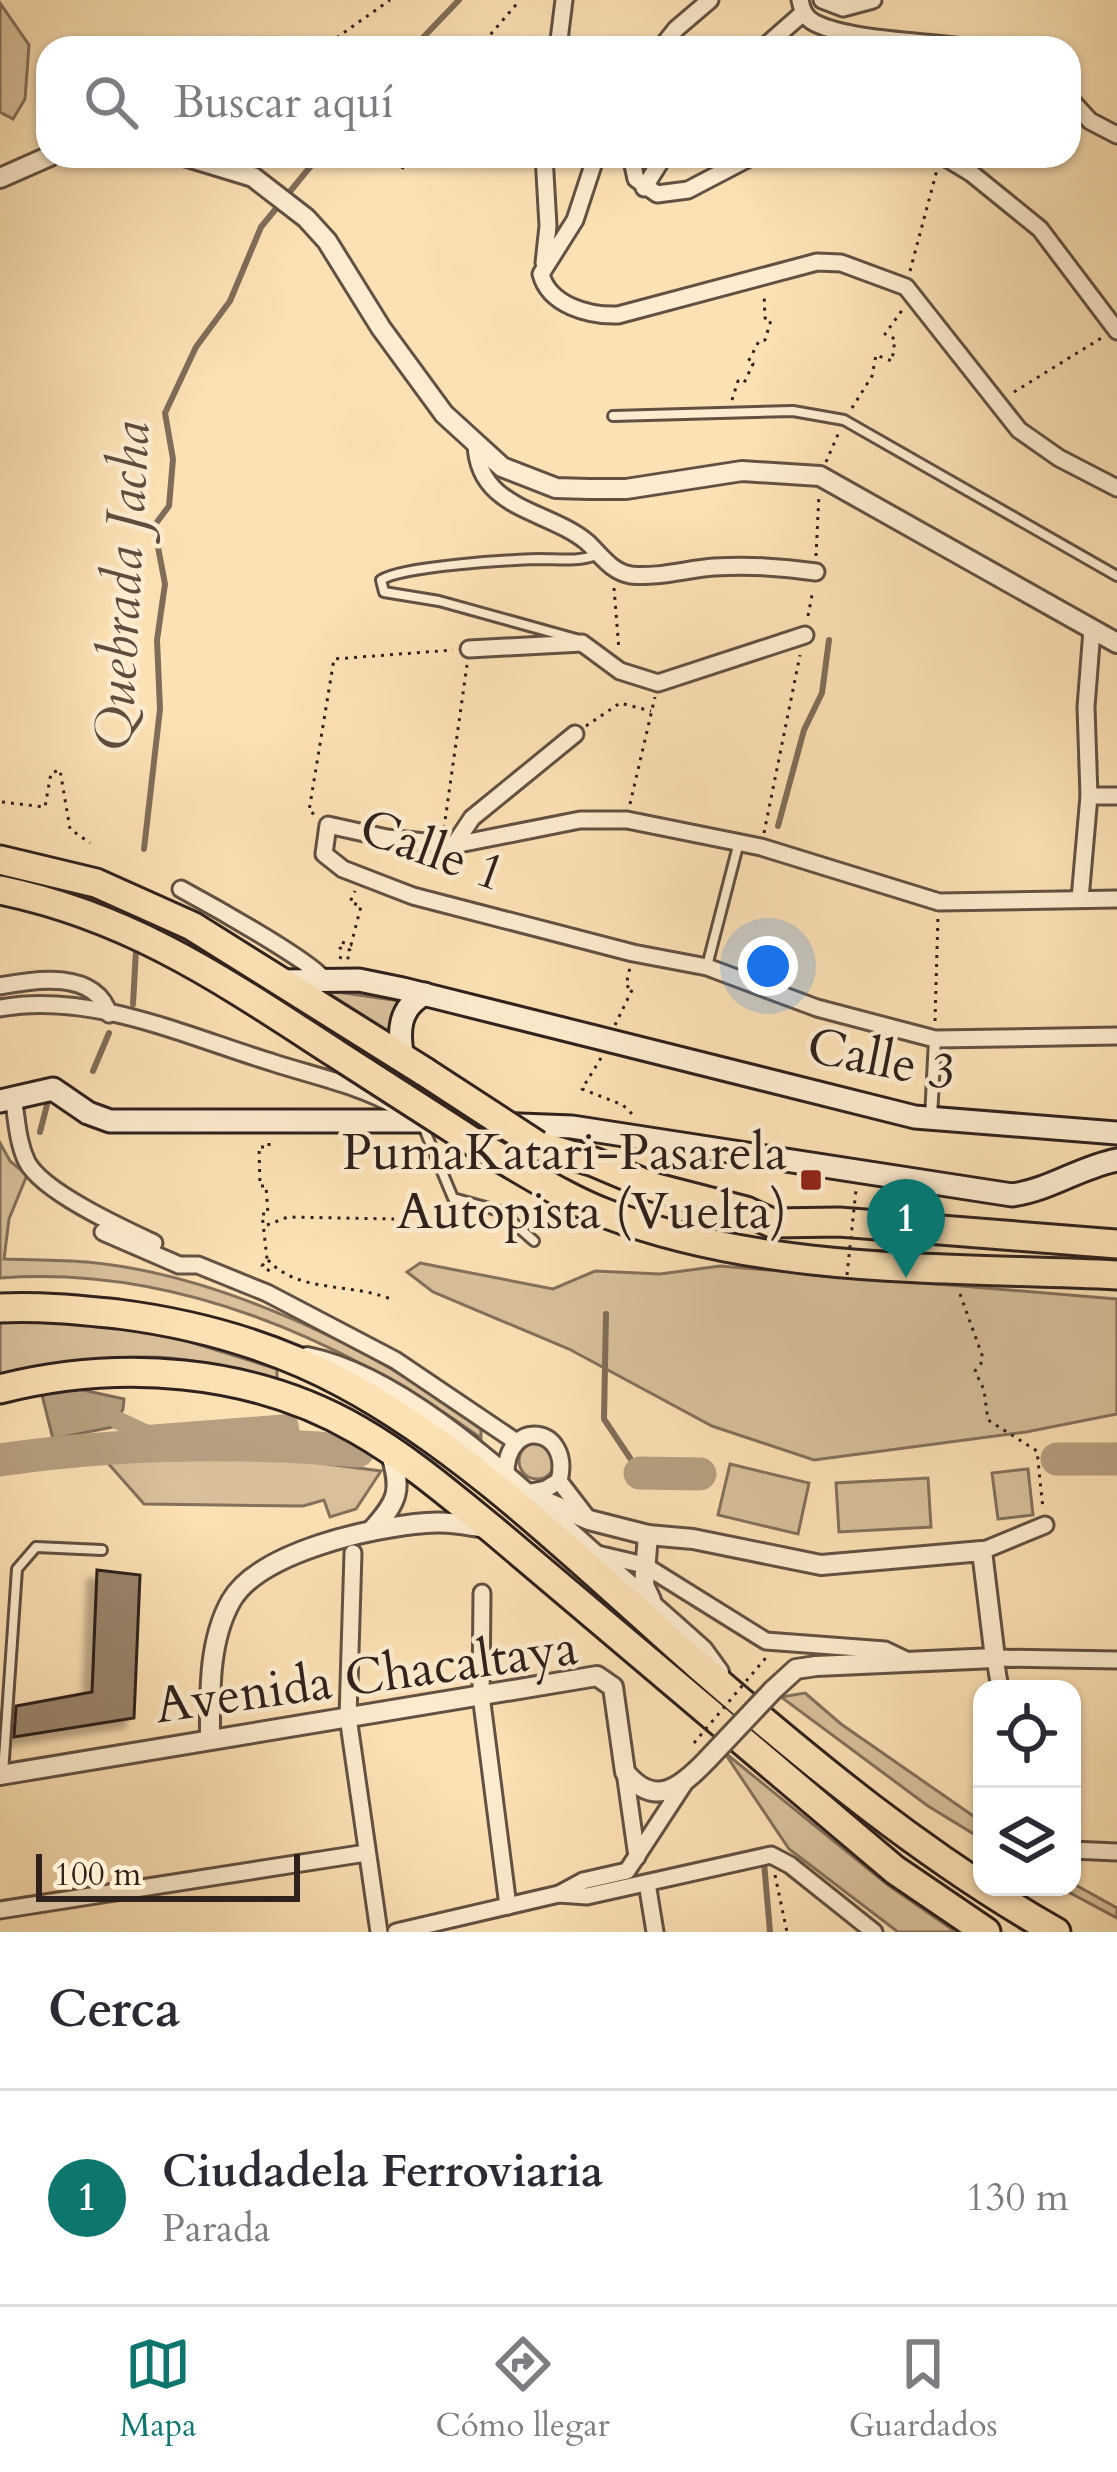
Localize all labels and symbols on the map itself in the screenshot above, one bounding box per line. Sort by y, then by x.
water label: Quebrada Jacha [78,419,169,753]
street label: Calle 1 [350,792,515,909]
your location [738,936,798,996]
street label: Calle 3 [801,1011,962,1109]
place label: PumaKatari-Pasarela Autopista (Vuelta) [342,1118,787,1247]
marker: PumaKatari-Pasarela Autopista (Vuelta) [798,1167,824,1193]
pin: 1 [867,1179,945,1278]
street label: Avenida Chacaltaya [151,1613,582,1741]
scale bar [36,1848,300,1901]

